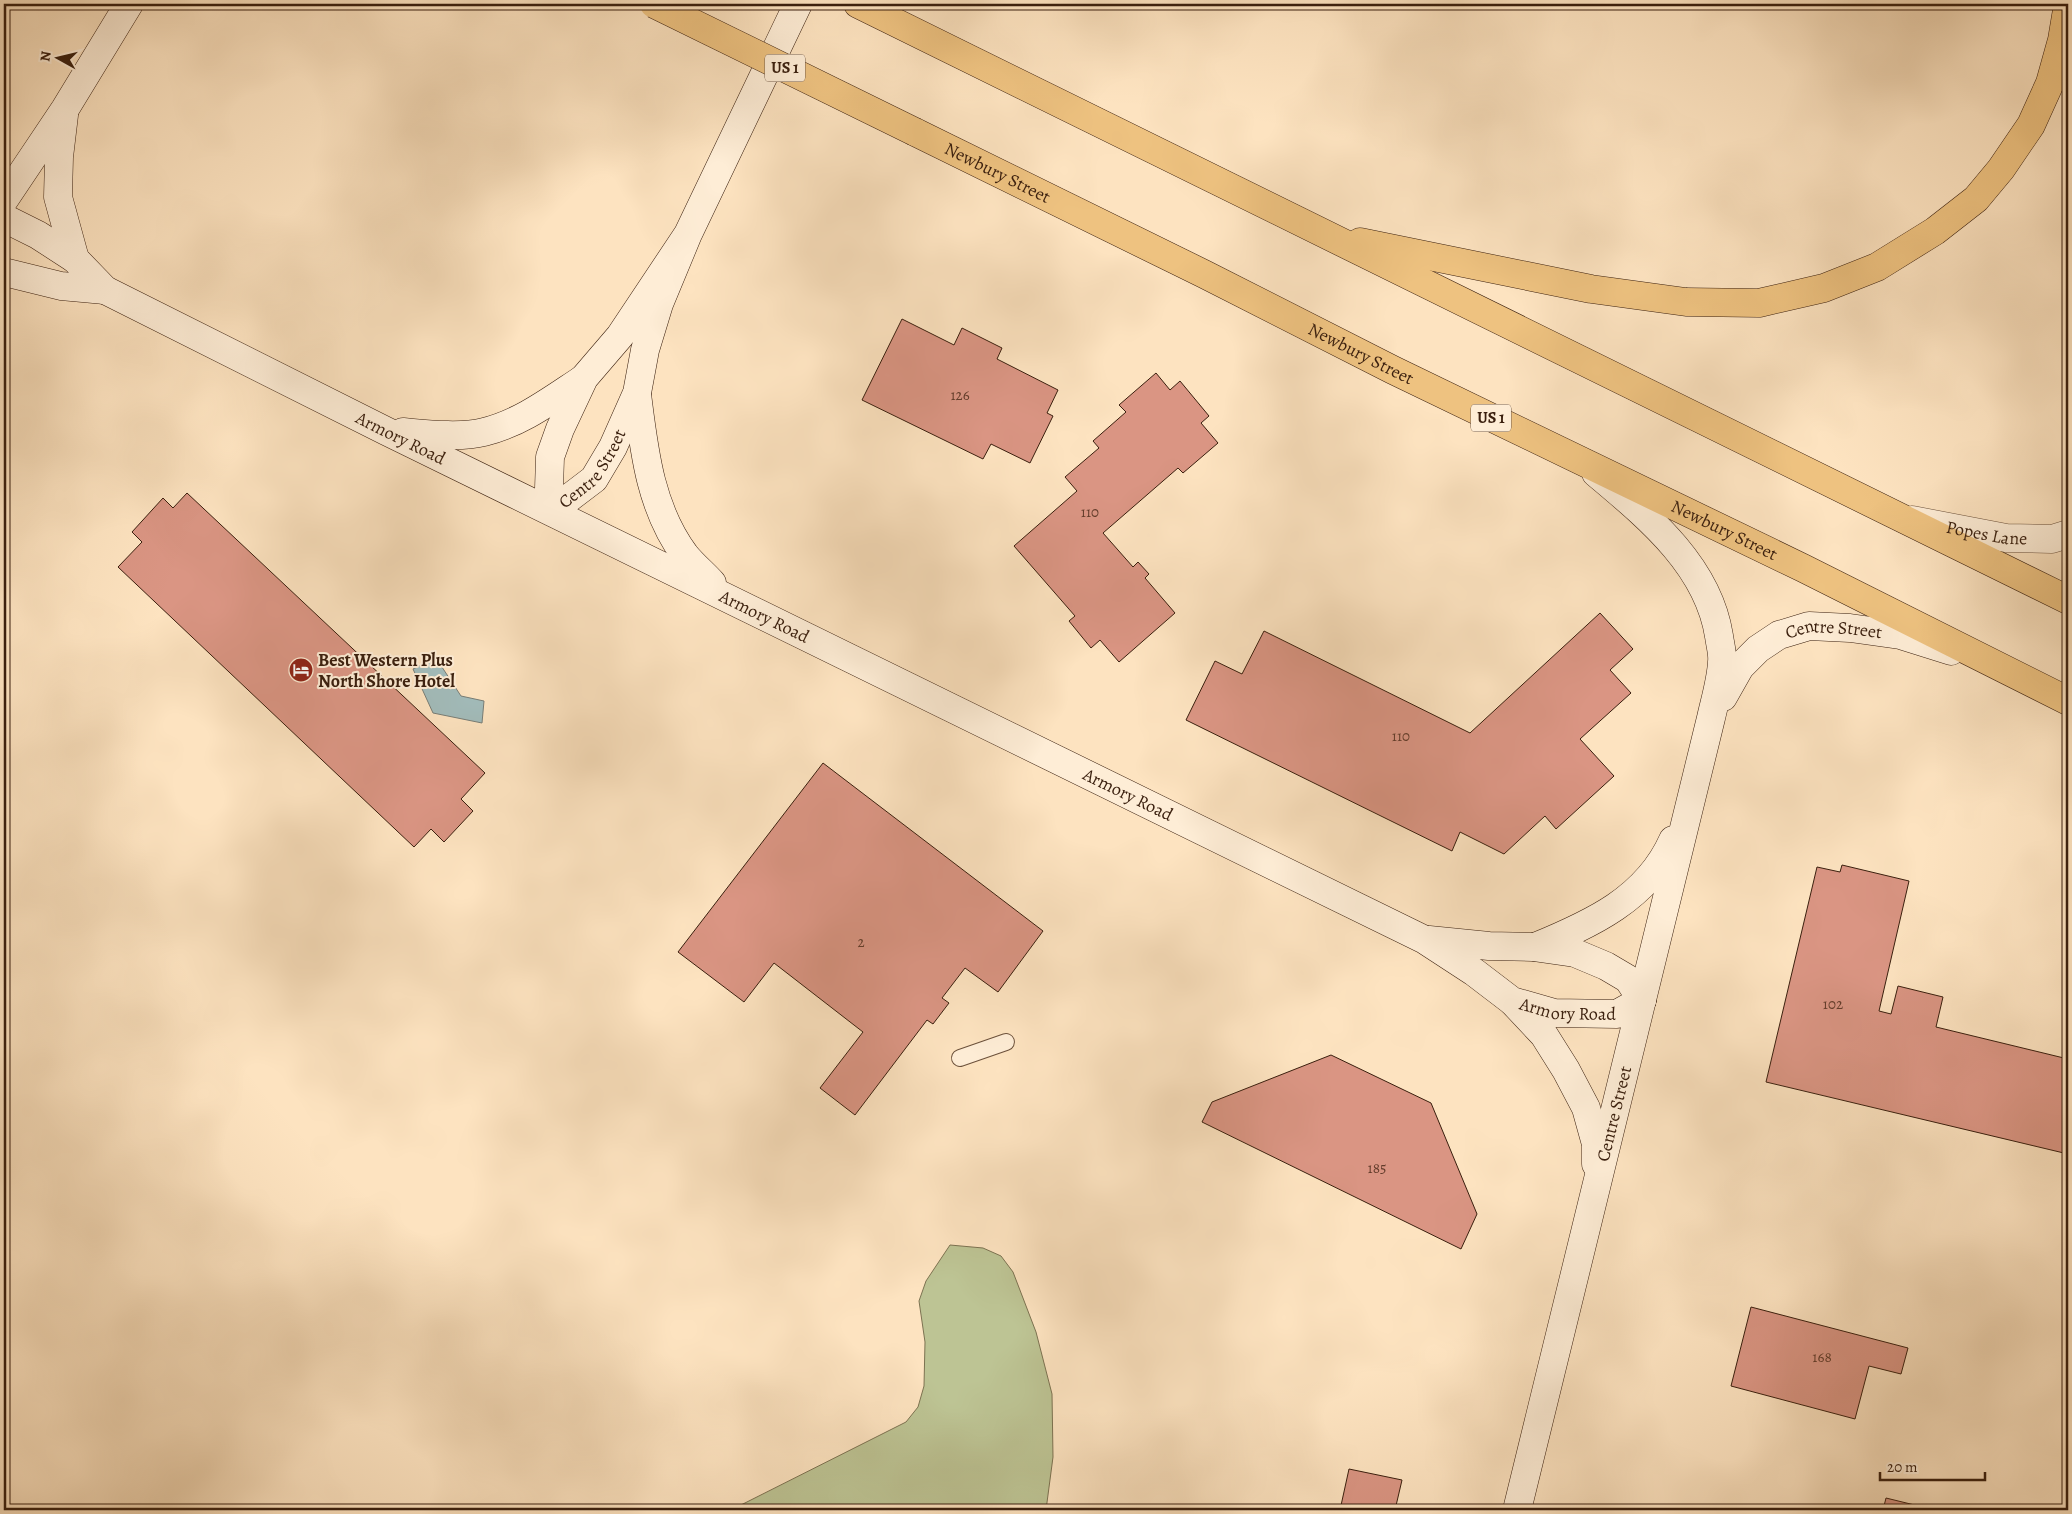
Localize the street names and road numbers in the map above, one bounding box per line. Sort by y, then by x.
road number: US 1 [765,54,805,82]
street label: Newbury Street [940,136,1055,209]
street label: Newbury Street [1304,317,1418,390]
road number: US 1 [1471,404,1511,432]
street label: Armory Road [351,405,450,471]
street label: Centre Street [553,425,632,514]
street label: Newbury Street [1667,494,1782,566]
street label: Popes Lane [1944,515,2028,551]
street label: Armory Road [715,584,814,649]
street label: Centre Street [1782,613,1884,644]
street label: Armory Road [1078,762,1177,827]
street label: Armory Road [1516,991,1617,1026]
street label: Centre Street [1591,1063,1637,1164]

